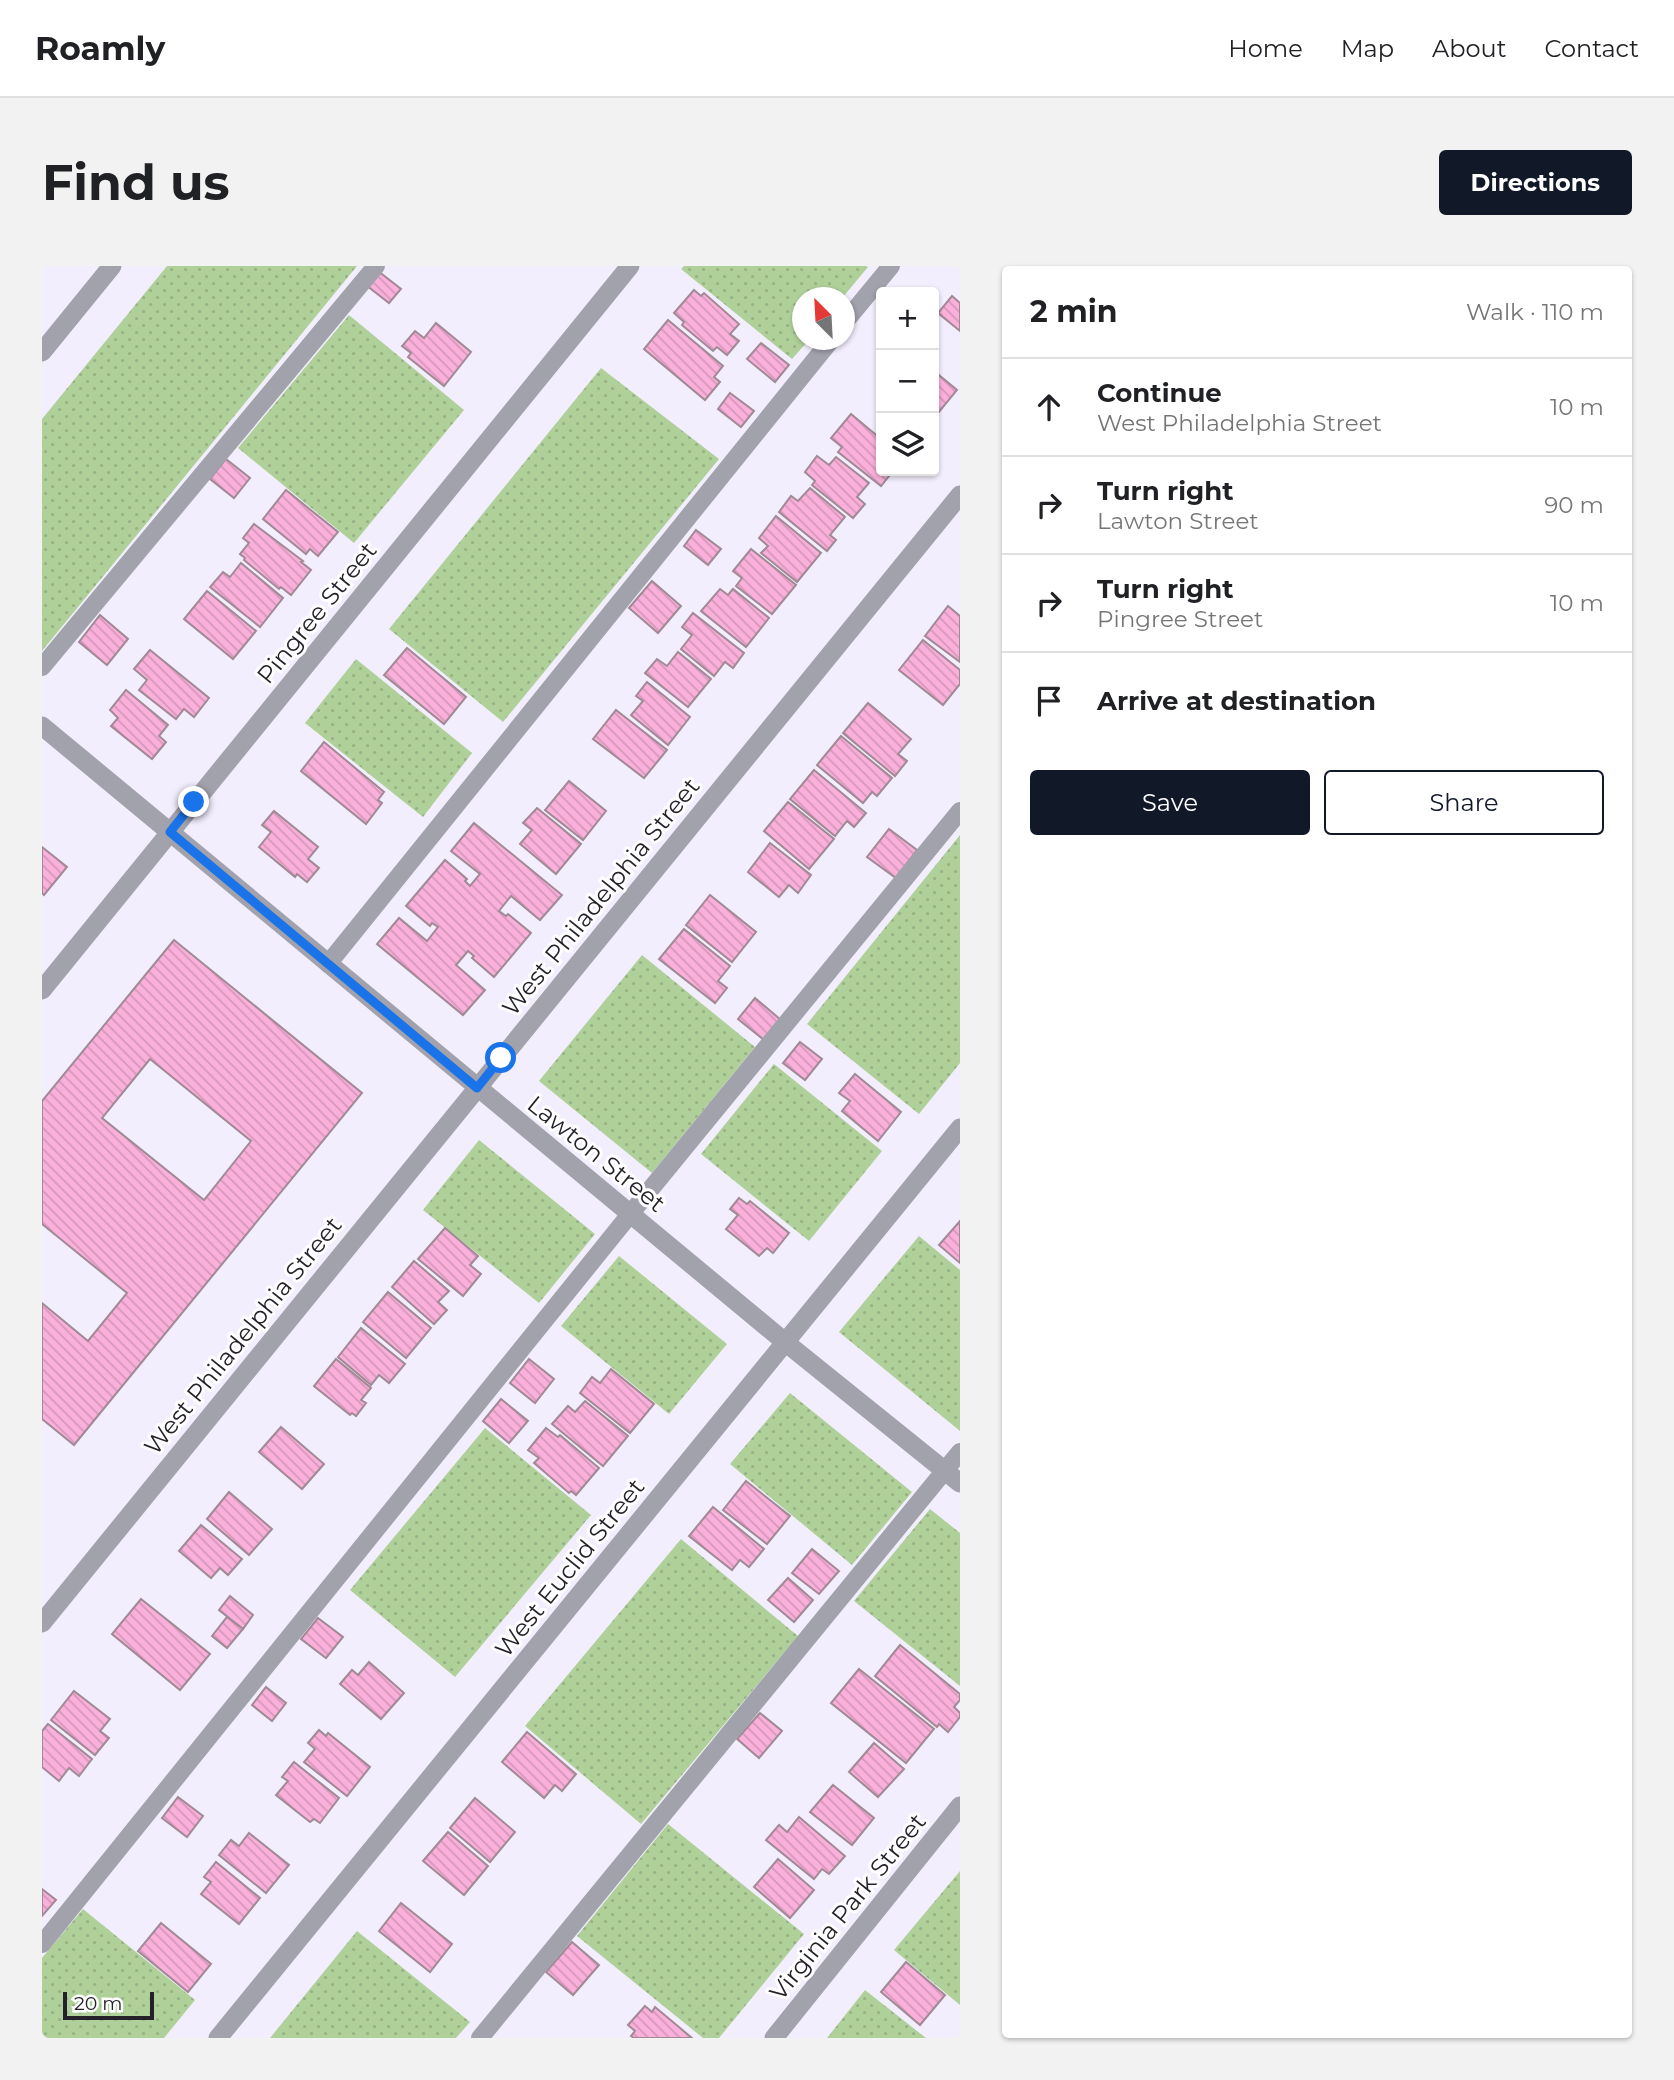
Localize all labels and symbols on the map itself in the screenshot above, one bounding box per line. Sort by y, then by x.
north arrow [792,287,855,350]
street label: Pingree Street [251,536,383,689]
street label: West Philadelphia Street [496,772,706,1021]
route end [178,786,209,817]
route start [485,1042,516,1073]
street label: Lawton Street [522,1089,671,1218]
street label: West Philadelphia Street [138,1211,348,1460]
street label: West Euclid Street [489,1473,651,1663]
street label: Virginia Park Street [763,1807,932,2006]
scale bar [63,1989,154,2021]

